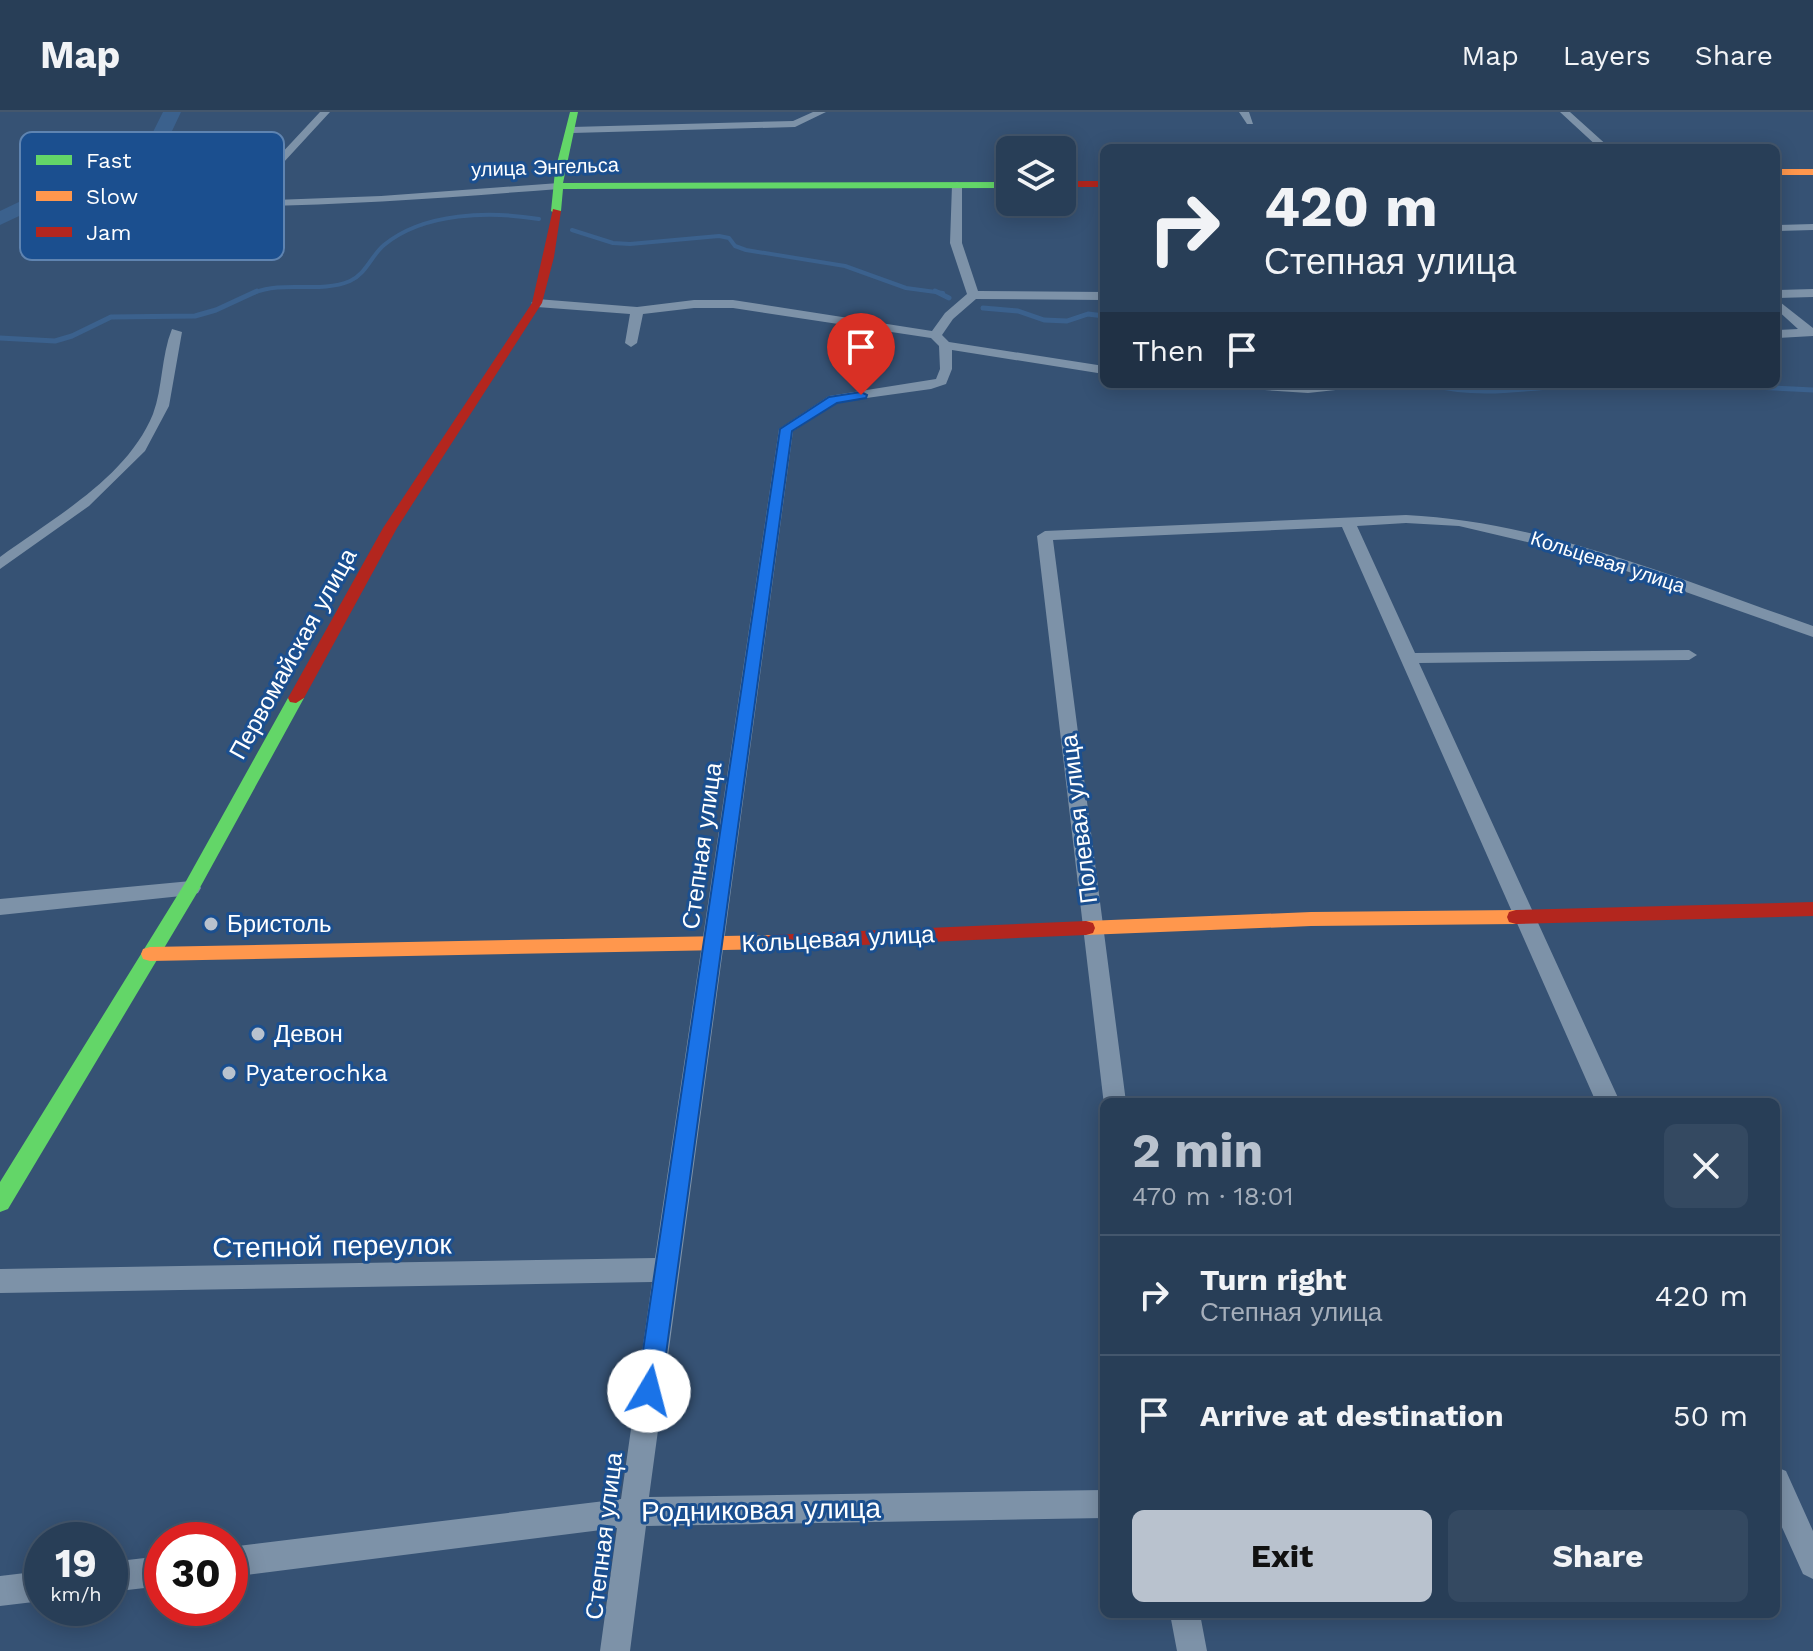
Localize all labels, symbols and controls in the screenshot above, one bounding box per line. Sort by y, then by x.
text: Map [40,33,120,77]
text: Map [1462,39,1519,72]
text: Layers [1563,39,1651,72]
text: Share [1695,39,1773,72]
legend [20,132,284,260]
map controls [996,136,1076,216]
button: layers [996,136,1076,216]
text: Fast [86,148,132,173]
street label: улица Энгельса [471,152,620,182]
text: 420 m [1264,174,1438,240]
icon: right [1132,176,1236,280]
text: Slow [86,184,138,209]
text: Jam [86,220,131,245]
text: Степная улица [1264,241,1516,283]
pin [827,313,895,395]
icon: arrive [839,325,883,369]
icon: arrive [1220,328,1264,372]
text: Then [1132,333,1204,368]
street label: Кольцевая улица [1528,526,1689,599]
street label: Первомайская улица [223,543,363,764]
street label: Полевая улица [1055,732,1103,905]
street label: Степная улица [676,760,728,931]
place label: Бристоль [227,910,332,938]
marker: Бристоль [202,915,220,933]
street label: Кольцевая улица [741,920,936,958]
place label: Девон [274,1020,343,1048]
marker: Девон [249,1025,267,1043]
place label: Pyaterochka [245,1059,388,1087]
marker: Pyaterochka [220,1064,238,1082]
text: 2 min [1132,1122,1263,1179]
button: close [1664,1124,1748,1208]
text: 470 m · 18:01 [1132,1181,1294,1211]
street label: Степной переулок [212,1227,453,1265]
text: Turn right [1200,1262,1346,1297]
icon: right [1132,1273,1176,1317]
text: 420 m [1655,1278,1748,1313]
text: Степная улица [1200,1297,1382,1327]
position arrow [607,1349,691,1433]
icon: arrive [1132,1393,1176,1437]
text: Arrive at destination [1200,1398,1504,1433]
text: 50 m [1673,1398,1748,1433]
street label: Степная улица [580,1450,628,1621]
street label: Родниковая улица [641,1491,882,1529]
button: Exit [1132,1510,1432,1602]
button: Share [1448,1510,1748,1602]
speed limit sign: 30 [144,1522,248,1626]
text: 19 [55,1540,97,1587]
text: km/h [50,1582,102,1606]

